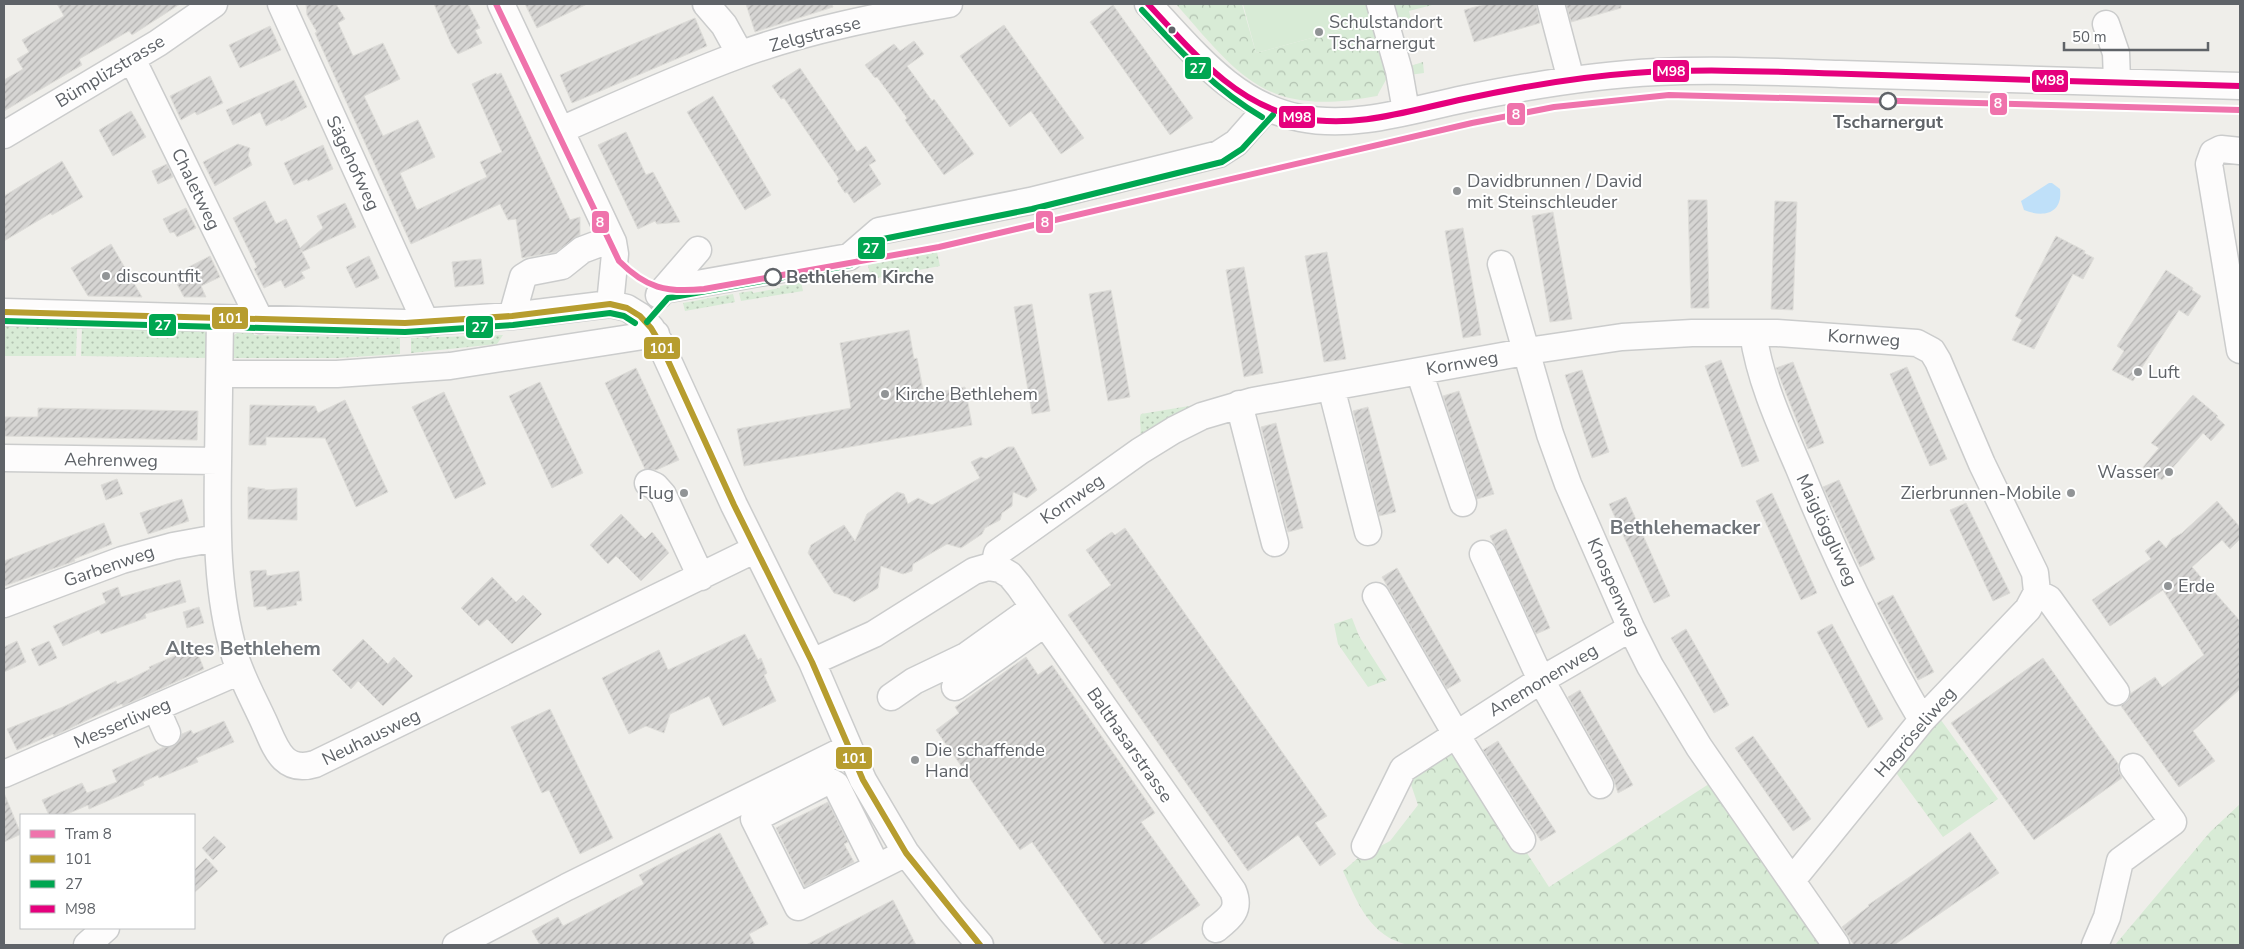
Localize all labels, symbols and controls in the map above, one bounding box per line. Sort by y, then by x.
street label: Zelgstrasse [767,10,863,58]
place label: Schulstandort Tscharnergut [1329,10,1443,55]
scale bar [2064,20,2208,52]
unlabelled marker [1167,25,1177,35]
marker: Schulstandort Tscharnergut [1313,26,1325,38]
text: 50 m [2072,27,2107,47]
street label: Bümplizstrasse [51,29,169,113]
line badge: 27 [1184,56,1212,80]
text: 27 [1190,59,1206,78]
line badge: M98 [1652,59,1690,83]
text: M98 [1657,62,1685,81]
line badge: M98 [2031,69,2069,93]
text: M98 [2036,71,2064,90]
marker: Tscharnergut [1879,92,1897,110]
line badge: 8 [1989,92,2008,116]
text: 8 [1994,94,2002,113]
line badge: 8 [1506,102,1526,126]
line badge: M98 [1278,105,1316,129]
text: 8 [1512,105,1520,124]
text: M98 [1283,108,1311,127]
place label: Tscharnergut [1833,110,1943,134]
street label: Sägehofweg [321,112,385,214]
street label: Chaletweg [166,144,226,234]
place label: Davidbrunnen / David mit Steinschleuder [1467,169,1642,214]
marker: Davidbrunnen / David mit Steinschleuder [1451,185,1463,197]
line badge: 8 [591,210,610,234]
line badge: 8 [1035,210,1054,234]
text: 8 [596,213,604,232]
text: 8 [1041,213,1049,232]
line badge: 27 [857,236,886,260]
text: 27 [863,239,879,258]
place label: discountfit [116,264,201,288]
place label: Bethlehem Kirche [786,265,934,289]
marker: Bethlehem Kirche [764,268,782,286]
marker: discountfit [100,270,112,282]
line badge: 101 [211,306,249,330]
text: 101 [217,309,243,328]
line badge: 27 [148,313,177,337]
line badge: 27 [465,315,494,339]
text: 27 [155,316,171,335]
text: 27 [472,318,488,337]
street label: Kornweg [1827,323,1901,353]
line badge: 101 [643,336,681,360]
text: 101 [649,339,675,358]
street label: Kornweg [1424,345,1500,381]
place label: Luft [2148,360,2180,384]
marker: Luft [2132,366,2144,378]
place label: Kirche Bethlehem [895,382,1038,406]
marker: Kirche Bethlehem [879,388,891,400]
street label: Aehrenweg [64,447,158,473]
place label: Wasser [2097,460,2160,484]
marker: Wasser [2163,466,2175,478]
street label: Kornweg [1035,468,1109,530]
street label: Maiglöggliweg [1791,470,1863,590]
place label: Flug [638,481,674,505]
place label: Zierbrunnen-Mobile [1900,481,2061,505]
marker: Flug [678,487,690,499]
marker: Zierbrunnen-Mobile [2065,487,2077,499]
district label: Bethlehemacker [1610,514,1761,541]
street label: Knospenweg [1582,534,1646,640]
street label: Garbenweg [60,539,158,593]
place label: Erde [2178,574,2215,598]
marker: Erde [2162,580,2174,592]
district label: Altes Bethlehem [165,635,321,662]
street label: Anemonenweg [1484,638,1602,722]
street label: Hagröseliweg [1869,681,1961,783]
street label: Balthasarstrasse [1081,683,1179,807]
street label: Messerliweg [70,692,174,754]
street label: Neuhausweg [318,703,424,771]
place label: Die schaffende Hand [925,738,1045,783]
line badge: 101 [835,746,873,770]
text: 101 [841,749,867,768]
marker: Die schaffende Hand [909,754,921,766]
legend [20,814,195,929]
text: Tram 8 [65,824,112,844]
text: 101 [65,849,92,869]
text: 27 [65,874,83,894]
text: M98 [65,899,96,919]

